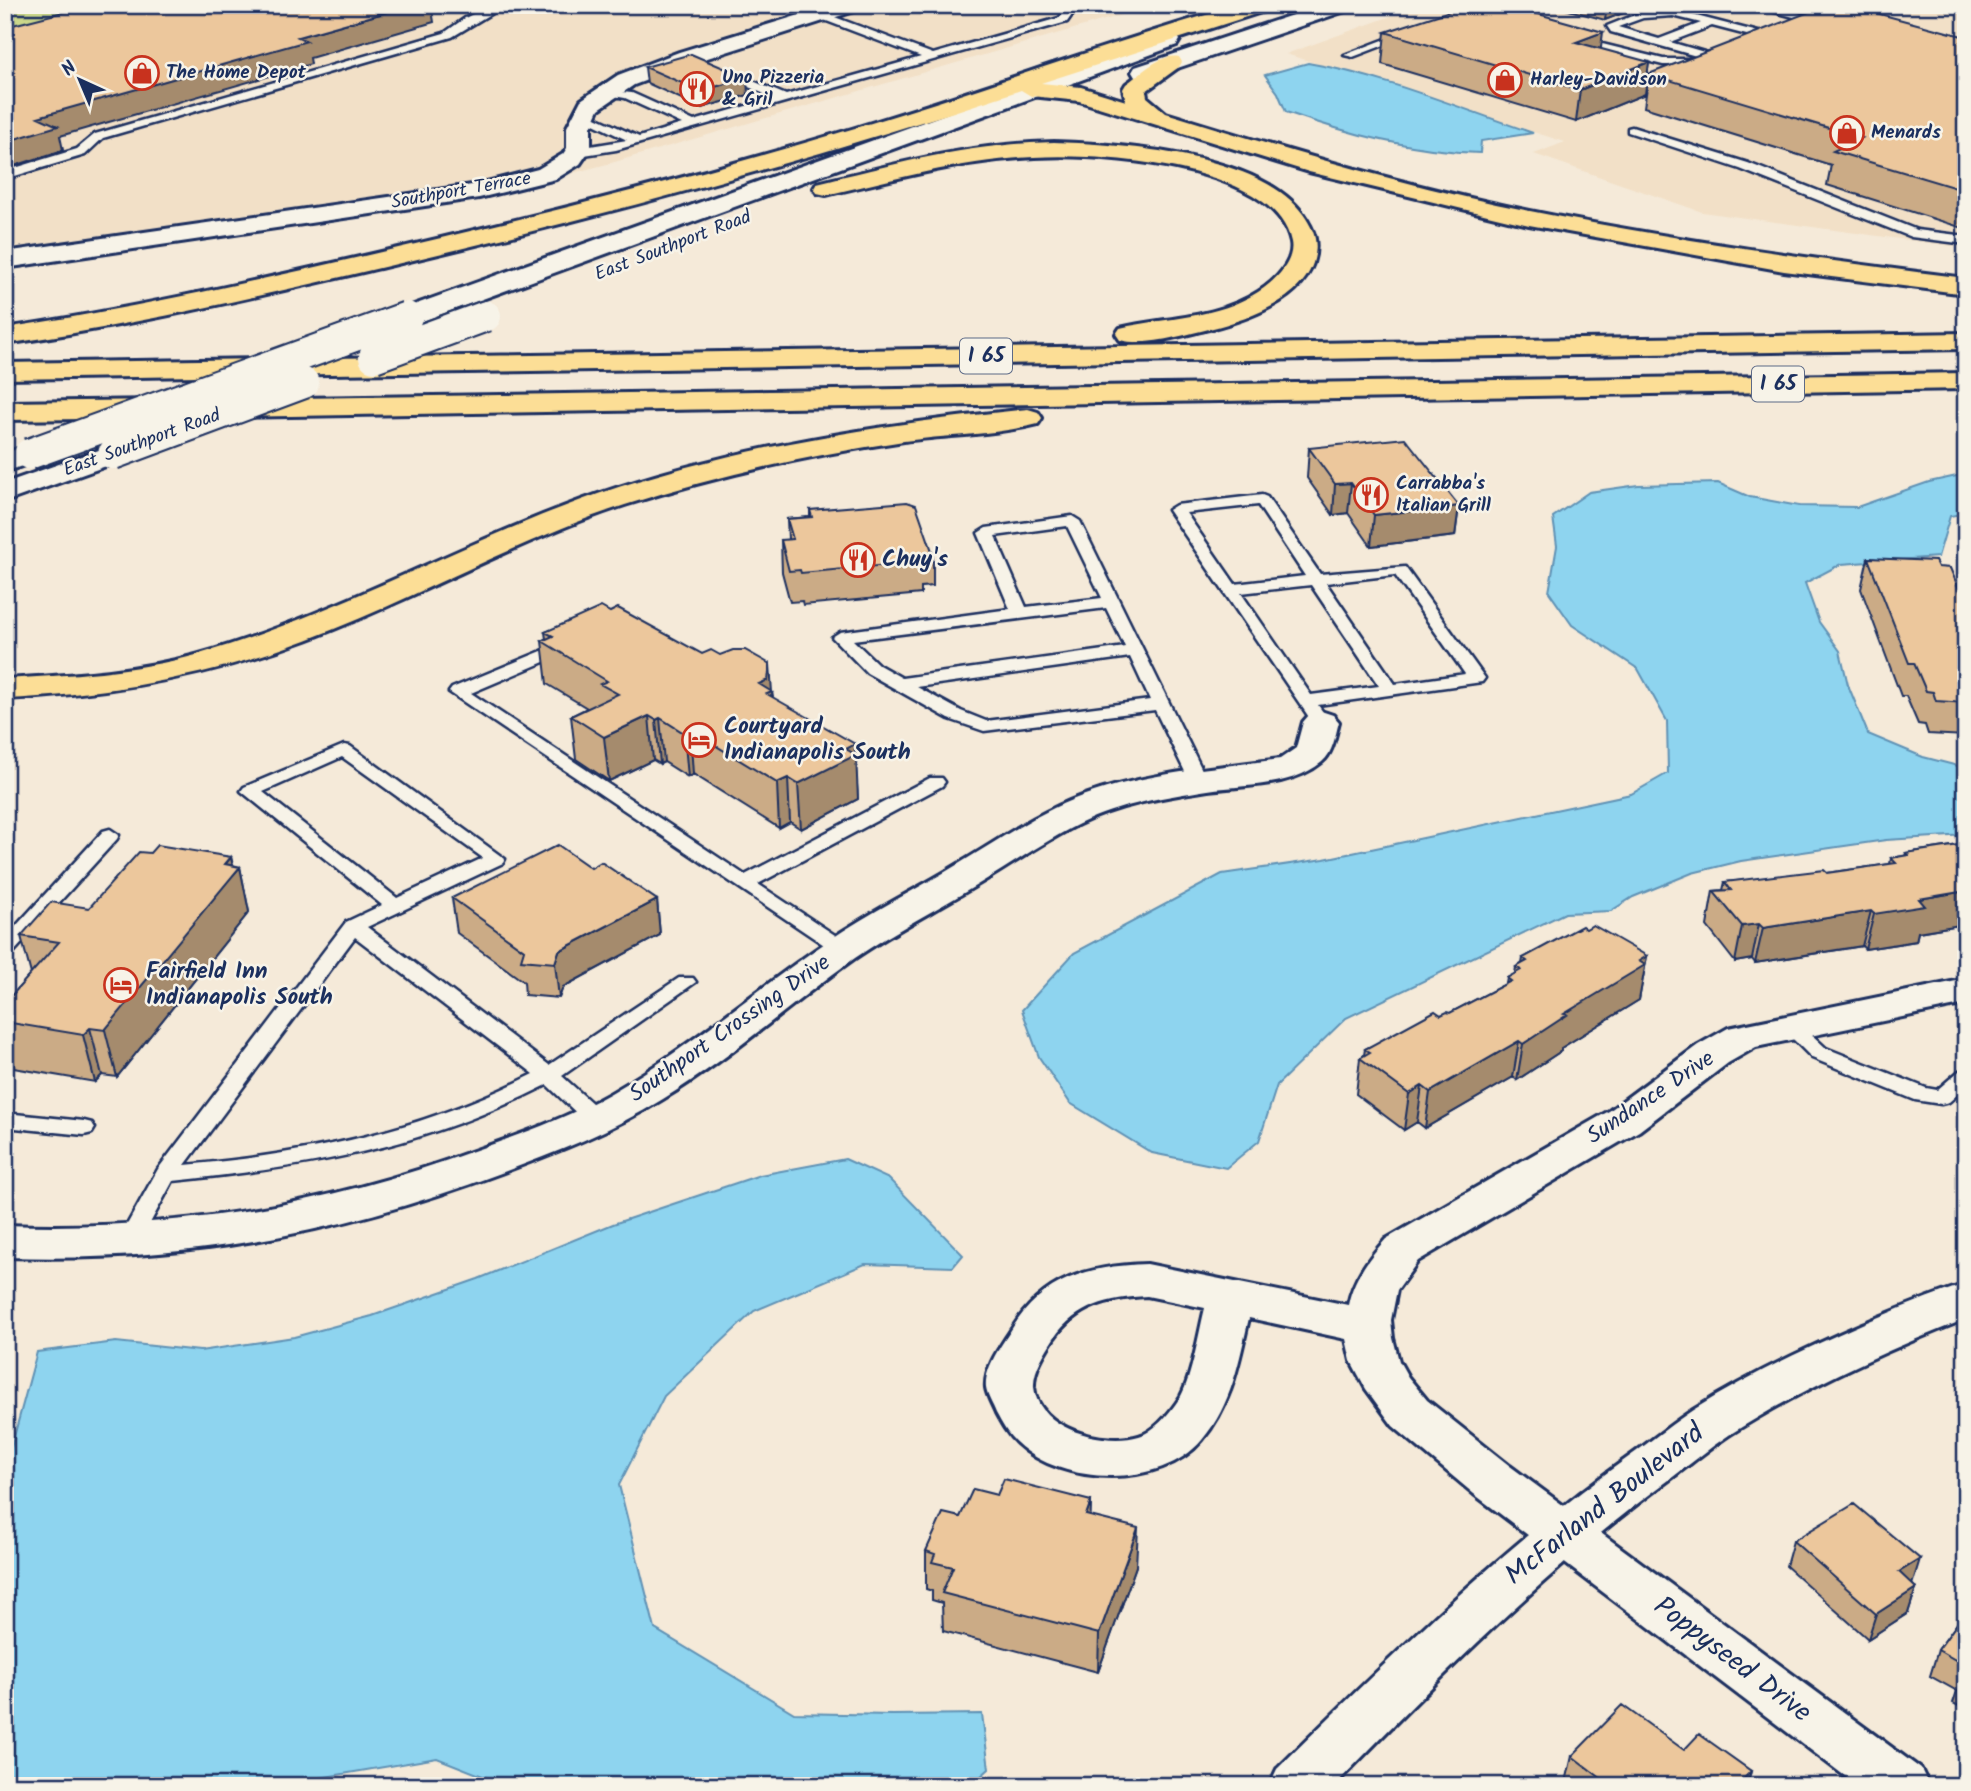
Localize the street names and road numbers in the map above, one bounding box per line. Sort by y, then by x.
street label: Southport Terrace [389,164,534,218]
street label: East Southport Road [590,202,756,290]
road number: I 65 [960,338,1012,374]
road number: I 65 [1752,366,1804,402]
street label: East Southport Road [59,400,225,485]
street label: Southport Crossing Drive [622,946,838,1112]
street label: Sundance Drive [1580,1042,1722,1154]
street label: McFarland Boulevard [1495,1412,1716,1598]
street label: Poppyseed Drive [1643,1585,1821,1735]

